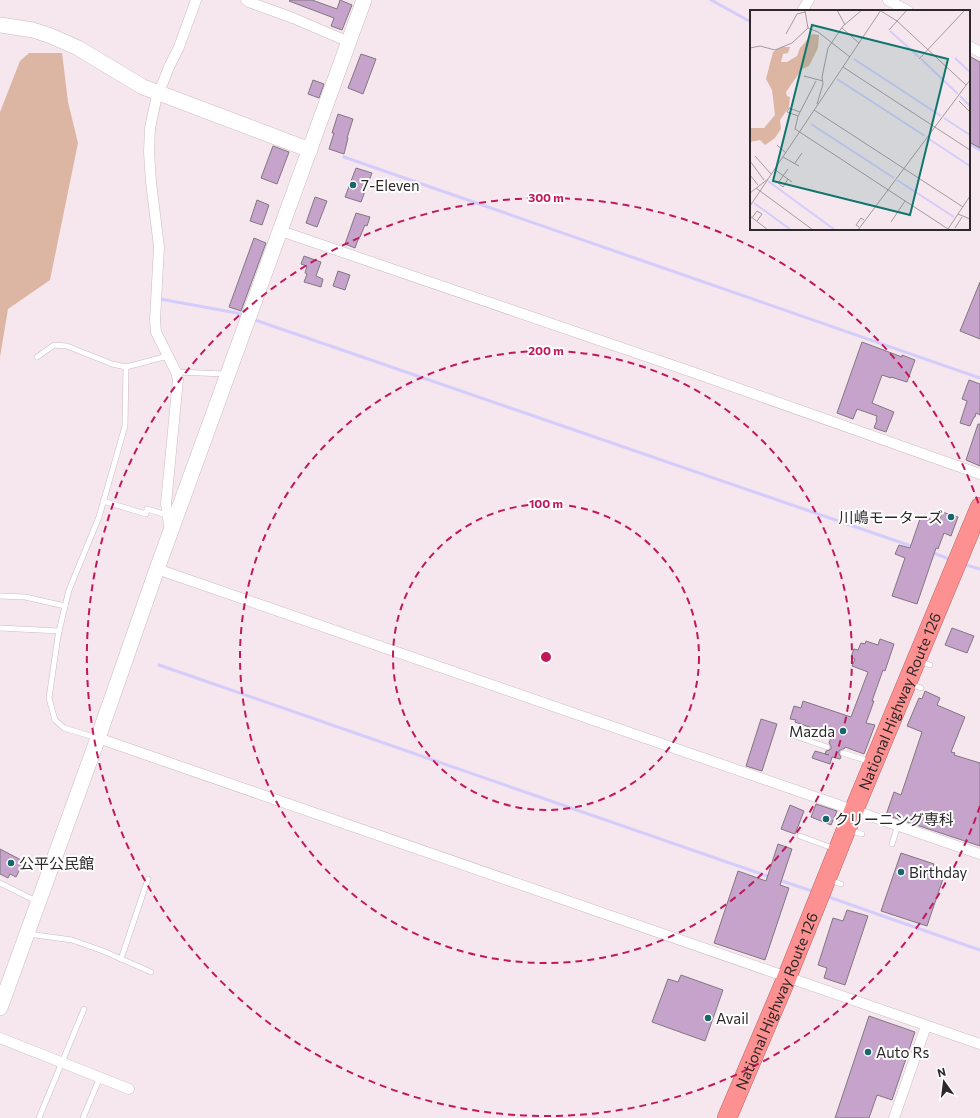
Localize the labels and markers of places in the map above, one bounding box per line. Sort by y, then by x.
place label: 7-Eleven [361,176,420,194]
marker: 7-Eleven [348,180,358,190]
place label: 川嶋モーターズ [839,508,943,526]
marker: 川嶋モーターズ [946,512,956,522]
centre of rings [539,650,553,664]
place label: Mazda [789,722,835,740]
marker: Mazda [838,726,848,736]
place label: クリーニング専科 [834,810,954,828]
marker: クリーニング専科 [821,814,831,824]
place label: 公平公民館 [19,854,94,872]
marker: 公平公民館 [6,858,16,868]
place label: Birthday [909,863,968,881]
marker: Birthday [896,867,906,877]
place label: Avail [716,1009,749,1027]
marker: Avail [703,1013,713,1023]
place label: Auto Rs [876,1043,930,1061]
marker: Auto Rs [863,1047,873,1057]

